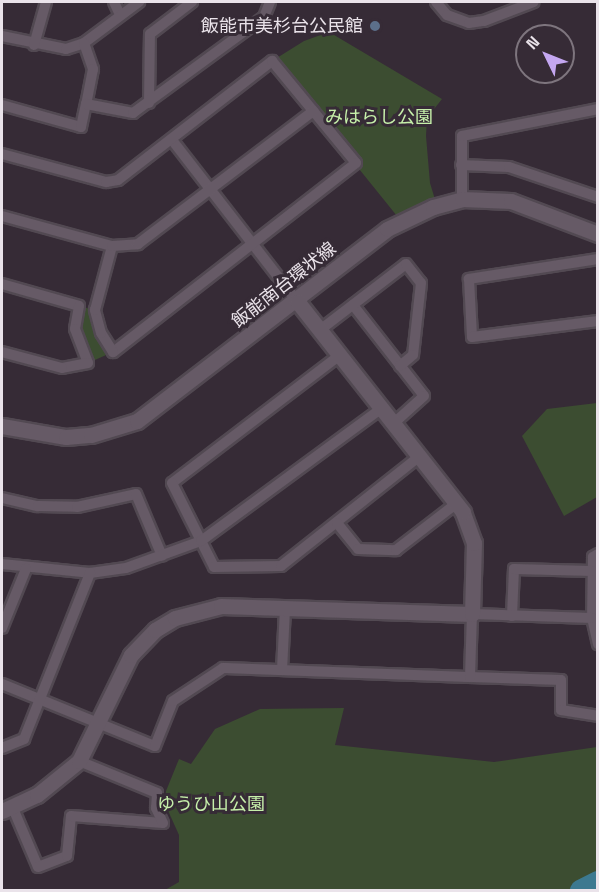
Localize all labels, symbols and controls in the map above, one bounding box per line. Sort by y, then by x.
place label: 飯能市美杉台公民館 [201,15,363,37]
marker: 飯能市美杉台公民館 [368,19,382,33]
north arrow [515,24,575,84]
text: N [522,32,544,54]
park label: みはらし公園 [325,106,433,128]
street label: 飯能南台環状線 [228,238,340,332]
park label: ゆうひ山公園 [157,793,265,815]

